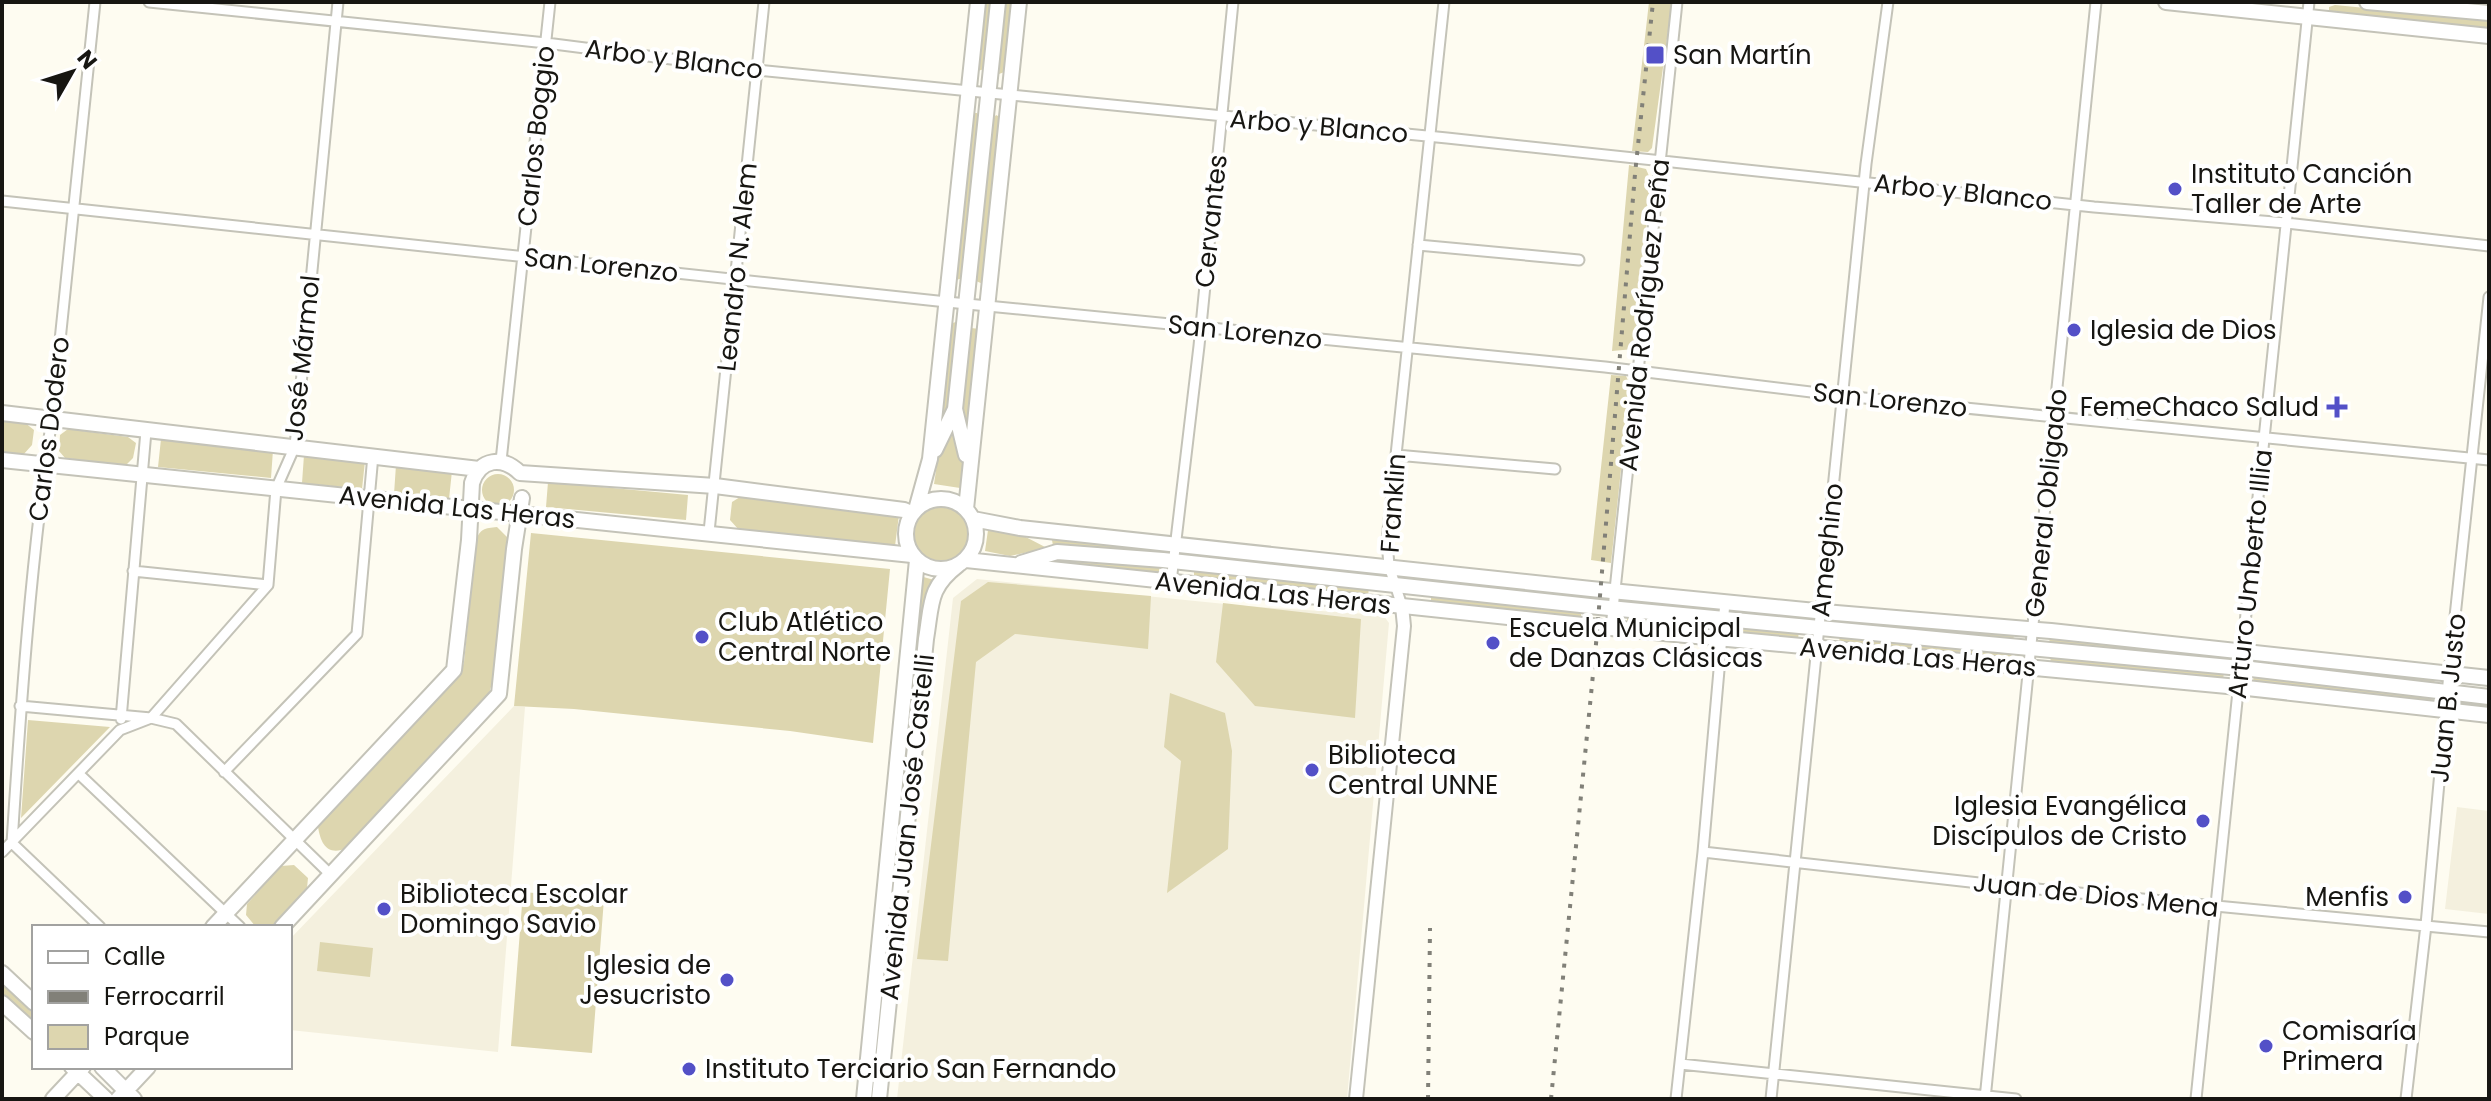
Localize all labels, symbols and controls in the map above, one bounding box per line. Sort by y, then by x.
street label: Arbo y Blanco [583,30,765,88]
north arrow [32,32,112,112]
place label: San Martín [1673,37,1812,73]
text: N [70,44,104,76]
street label: Carlos Boggio [509,44,563,228]
marker: San Martín [1644,44,1666,66]
street label: Arbo y Blanco [1228,100,1410,152]
street label: Cervantes [1186,153,1236,289]
place label: Instituto Canción Taller de Arte [2191,156,2412,222]
street label: Avenida Rodríguez Peña [1610,157,1678,473]
street label: Leandro N. Alem [708,161,766,373]
street label: Arbo y Blanco [1872,165,2054,219]
marker: Instituto Canción Taller de Arte [2166,180,2184,198]
street label: San Lorenzo [522,239,680,291]
street label: José Mármol [275,273,329,443]
street label: San Lorenzo [1166,306,1324,358]
place label: Iglesia de Dios [2090,312,2277,348]
marker: Iglesia de Dios [2065,321,2083,339]
street label: Carlos Dodero [20,335,78,523]
street label: San Lorenzo [1811,374,1969,426]
street label: General Obligado [2016,387,2076,619]
place label: FemeChaco Salud [2080,389,2319,425]
marker: FemeChaco Salud [2326,396,2348,418]
street label: Arturo Umberto Illia [2219,448,2281,700]
street label: Franklin [1372,452,1414,554]
street label: Avenida Las Heras [337,477,577,537]
street label: Ameghino [1802,481,1852,619]
street label: Avenida Las Heras [1153,563,1393,623]
place label: Club Atlético Central Norte [718,604,891,670]
place label: Escuela Municipal de Danzas Clásicas [1509,610,1763,676]
street label: Juan B. Justo [2421,612,2475,784]
marker: Club Atlético Central Norte [693,628,711,646]
street label: Avenida Las Heras [1798,629,2038,685]
marker: Escuela Municipal de Danzas Clásicas [1484,634,1502,652]
street label: Avenida Juan José Castelli [871,652,943,1002]
place label: Biblioteca Central UNNE [1328,737,1498,803]
marker: Biblioteca Central UNNE [1303,761,1321,779]
place label: Iglesia Evangélica Discípulos de Cristo [1932,788,2187,854]
marker: Iglesia Evangélica Discípulos de Cristo [2194,812,2212,830]
street label: Juan de Dios Mena [1971,864,2221,926]
place label: Biblioteca Escolar Domingo Savio [400,876,628,942]
place label: Menfis [2305,879,2389,915]
marker: Menfis [2396,888,2414,906]
marker: Biblioteca Escolar Domingo Savio [375,900,393,918]
legend [32,925,292,1069]
text: Calle [104,940,165,973]
place label: Iglesia de Jesucristo [579,947,711,1013]
marker: Iglesia de Jesucristo [718,971,736,989]
text: Ferrocarril [104,980,225,1013]
place label: Comisaría Primera [2282,1013,2417,1079]
text: Parque [104,1020,190,1053]
marker: Comisaría Primera [2257,1037,2275,1055]
place label: Instituto Terciario San Fernando [705,1051,1116,1087]
marker: Instituto Terciario San Fernando [680,1060,698,1078]

